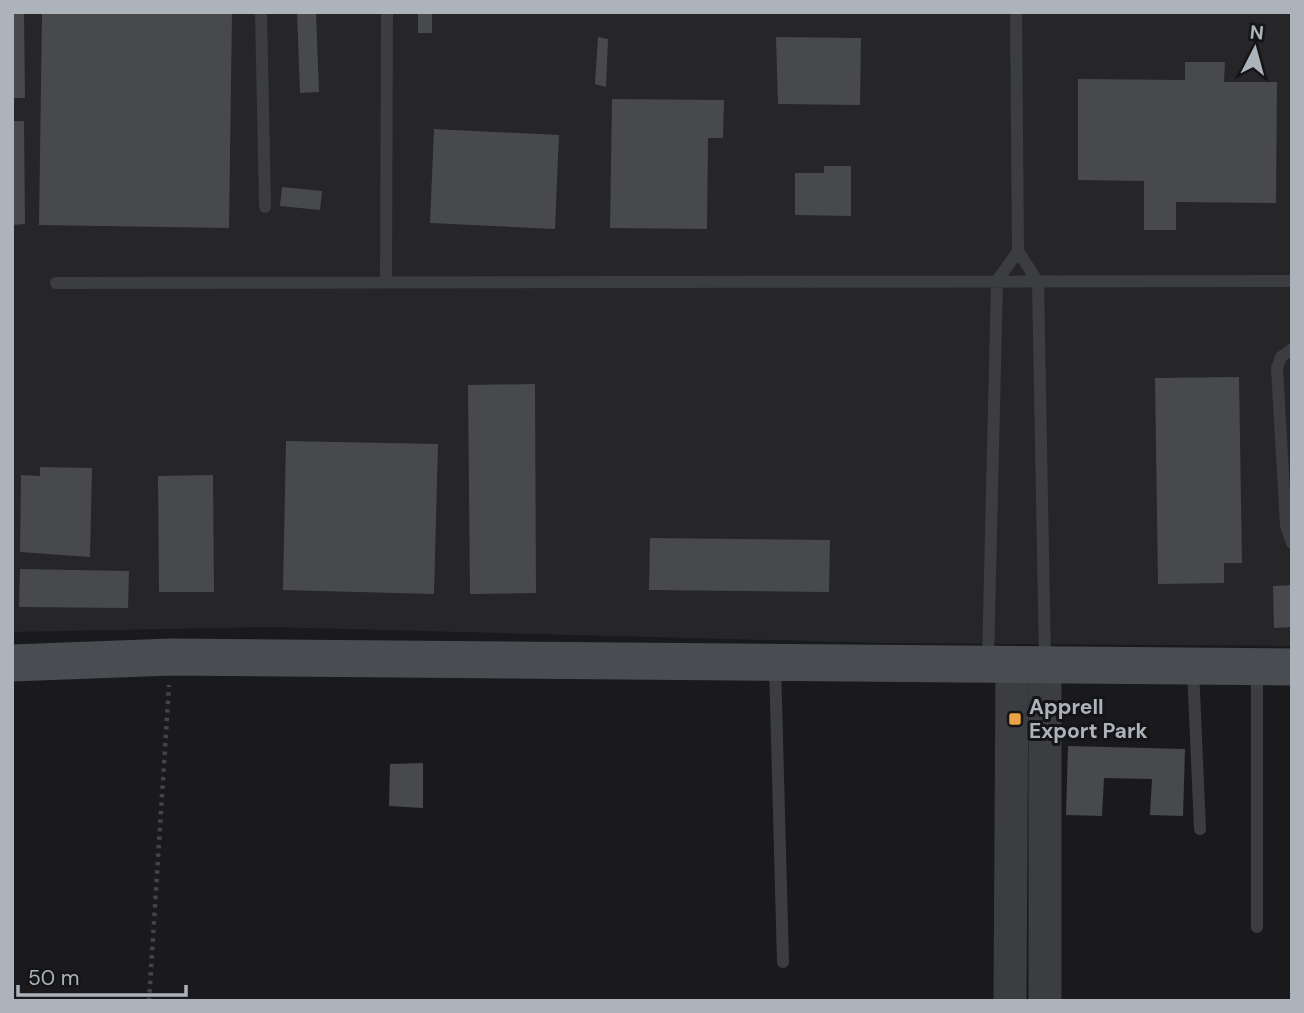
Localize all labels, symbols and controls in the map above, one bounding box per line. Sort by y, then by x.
north arrow [1220,14,1290,84]
text: N [1249,19,1265,46]
place label: Apprell Export Park [1029,693,1148,745]
marker: Apprell Export Park [1007,711,1023,727]
scale bar [18,954,186,998]
text: 50 m [28,964,79,992]

